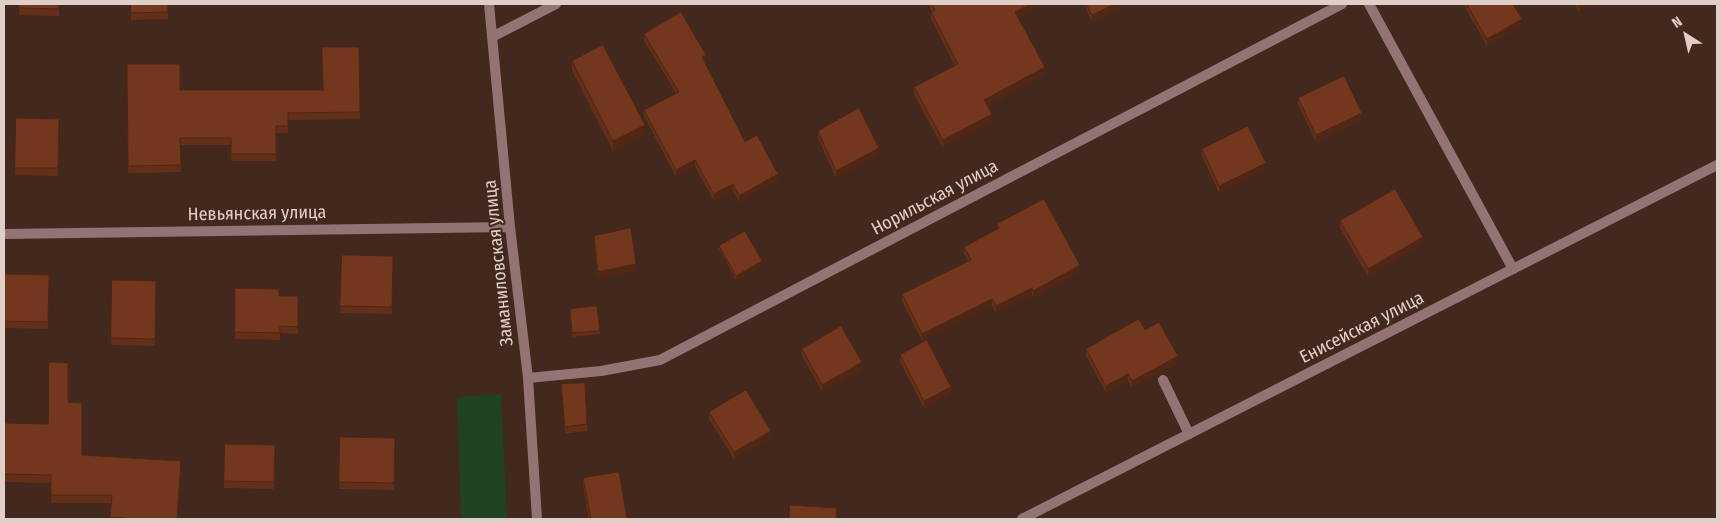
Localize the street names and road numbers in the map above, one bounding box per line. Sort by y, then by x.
street label: Норильская улица [868,156,1002,240]
street label: Заманиловская улица [480,179,518,347]
street label: Невьянская улица [188,202,326,226]
street label: Енисейская улица [1296,287,1428,369]

